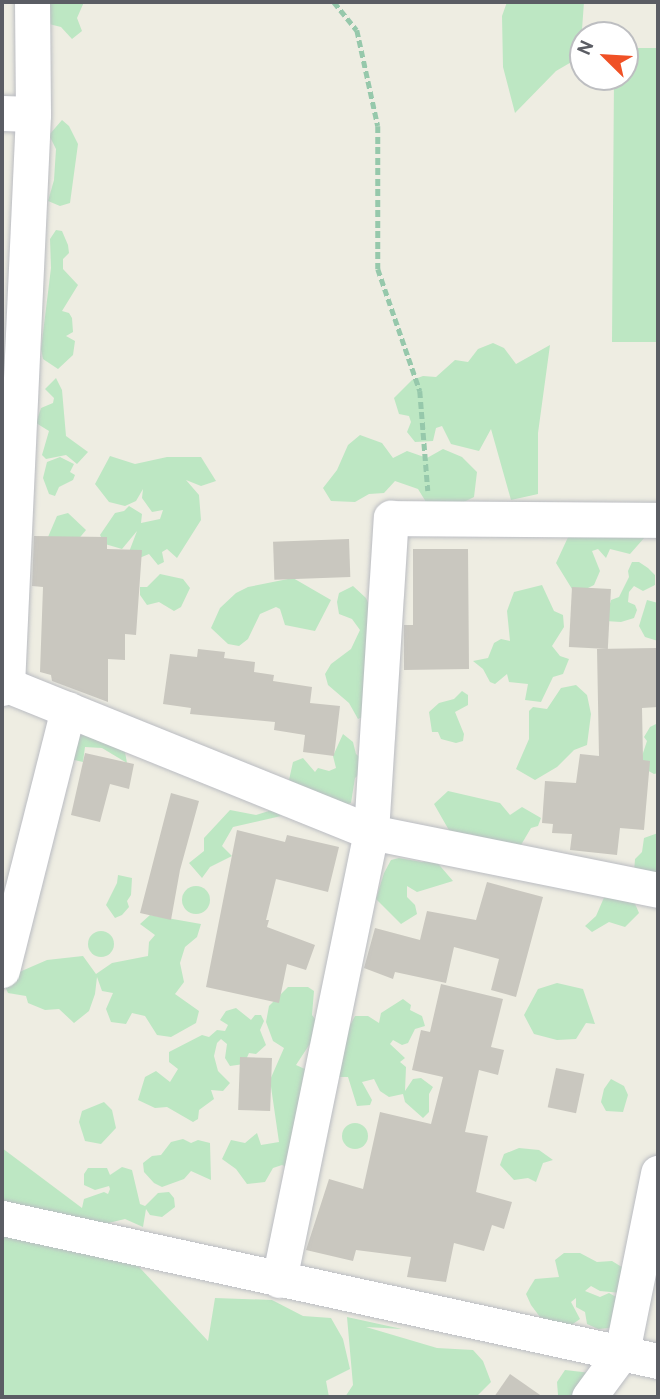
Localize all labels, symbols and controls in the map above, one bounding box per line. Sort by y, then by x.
north arrow [569,21,639,91]
text: N [573,37,600,59]

